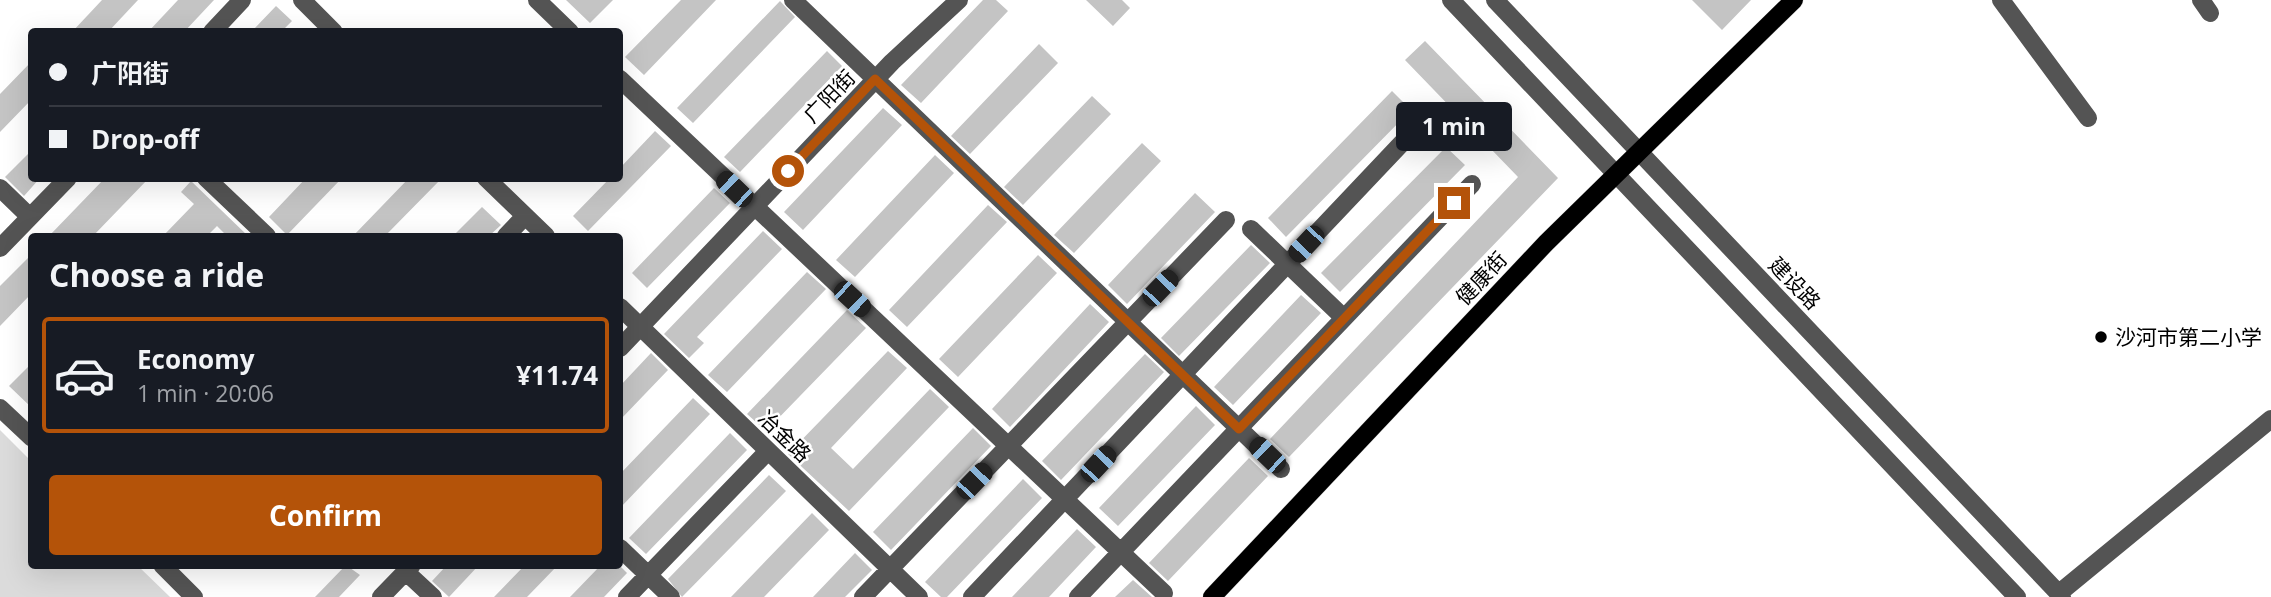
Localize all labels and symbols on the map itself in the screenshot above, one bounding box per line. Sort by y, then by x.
street label: 广阳街 [797,64,861,128]
callout: 1 min [1396,102,1512,150]
route start [772,155,804,187]
car [712,167,757,211]
route end [1438,187,1470,219]
car [1284,221,1329,267]
street label: 健康街 [1449,245,1513,311]
street label: 建设路 [1763,251,1827,315]
car [1138,266,1183,310]
car [830,277,875,321]
place label: 沙河市第二小学 [2115,323,2262,351]
marker: 沙河市第二小学 [2093,329,2109,345]
street label: 冶金路 [753,404,817,468]
car [1245,433,1290,477]
car [1076,441,1121,487]
car [952,459,997,503]

